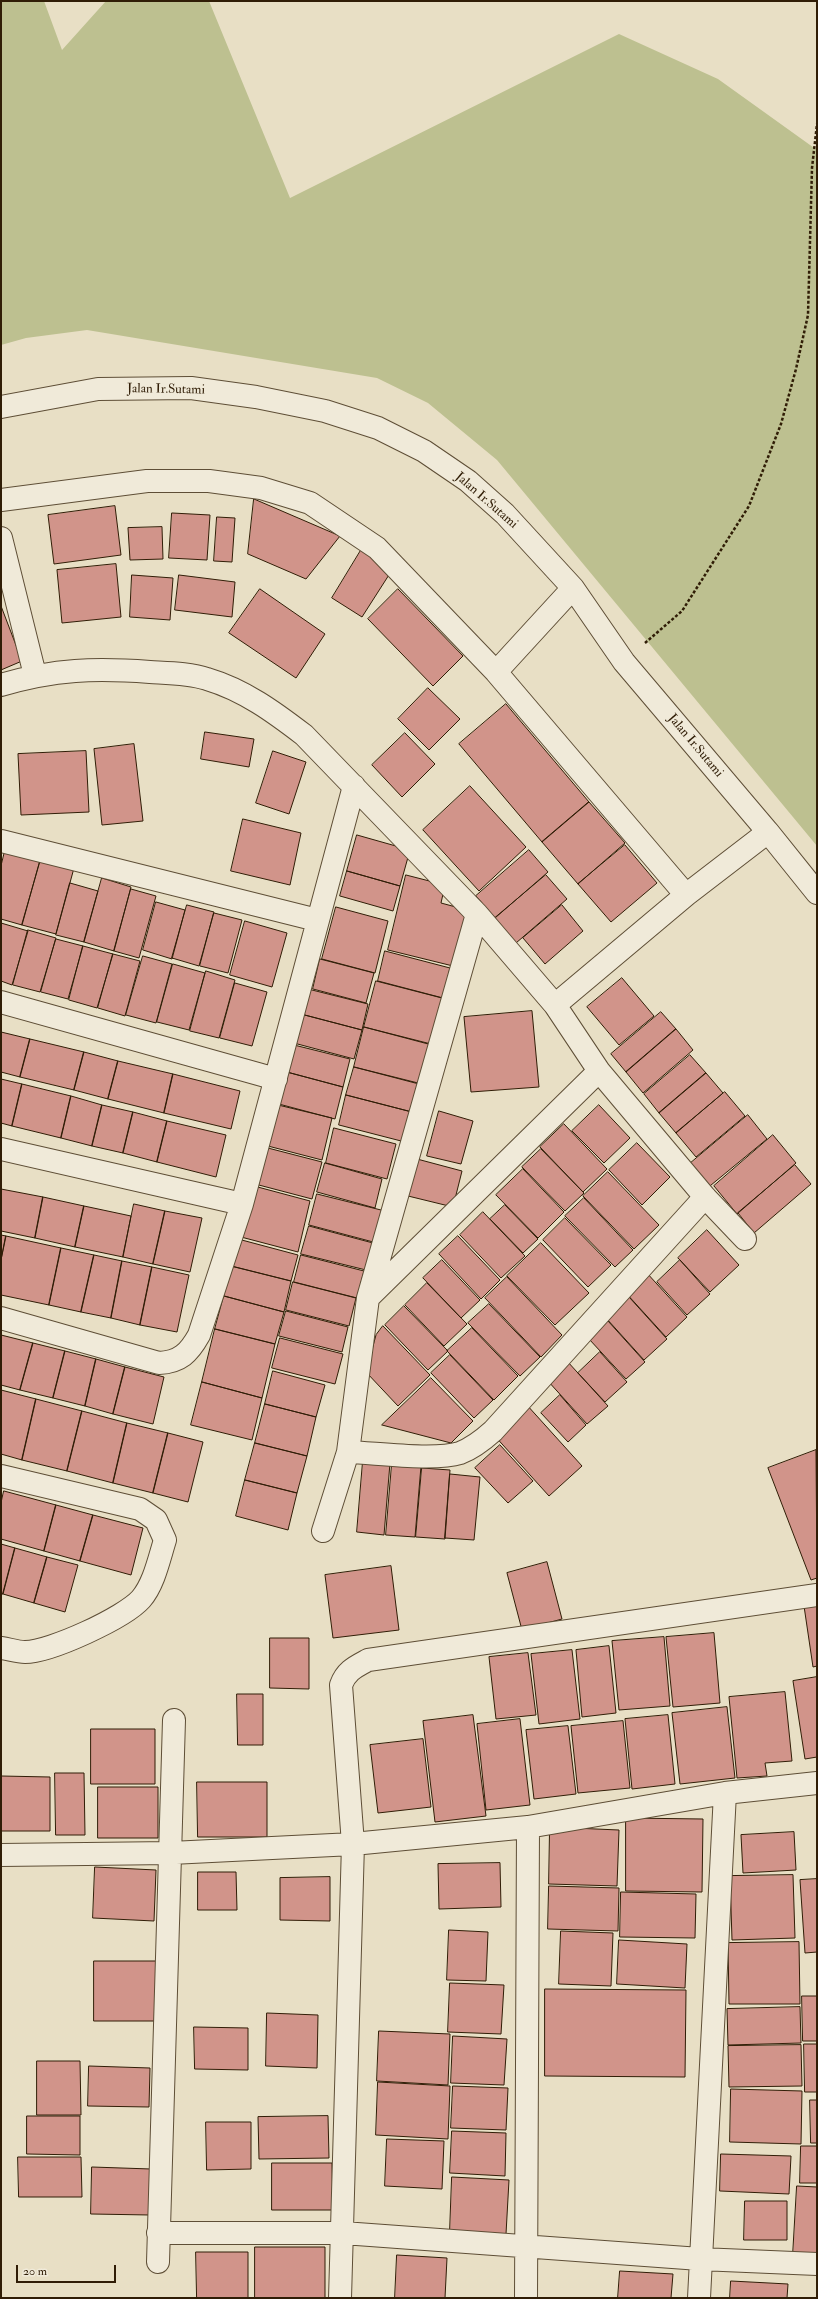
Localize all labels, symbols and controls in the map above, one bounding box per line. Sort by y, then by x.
street label: Jalan Ir.Sutami [127,382,205,398]
street label: Jalan Ir.Sutami [452,470,520,532]
street label: Jalan Ir.Sutami [664,711,726,781]
scale bar [18,2257,118,2283]
text: 20 m [23,2264,47,2279]

